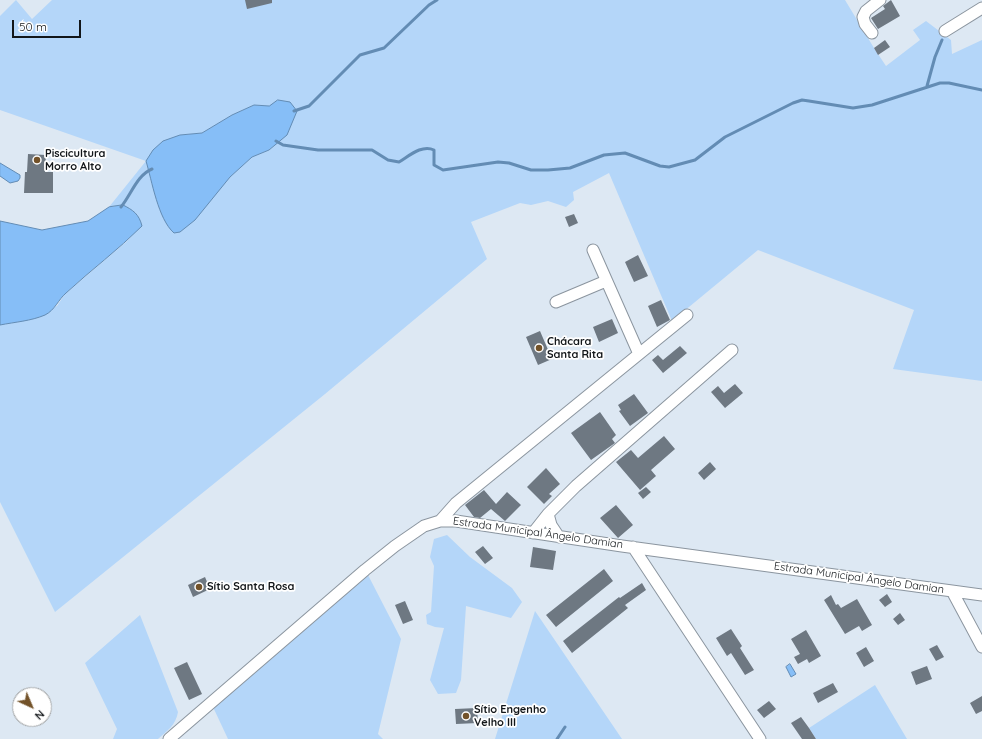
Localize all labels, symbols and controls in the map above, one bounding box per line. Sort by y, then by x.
scale bar [14,12,83,38]
text: 50 m [19,19,47,34]
place label: Piscicultura Morro Alto [45,147,105,173]
marker: Piscicultura Morro Alto [32,155,42,165]
place label: Chácara Santa Rita [547,335,603,361]
marker: Chácara Santa Rita [534,343,544,353]
street label: Estrada Municipal Ângelo Damian [452,515,624,551]
street label: Estrada Municipal Ângelo Damian [773,560,945,596]
place label: Sítio Santa Rosa [207,580,294,594]
marker: Sítio Santa Rosa [194,582,204,592]
north arrow [12,687,52,727]
place label: Sítio Engenho Velho III [474,703,546,729]
text: N [32,707,47,723]
marker: Sítio Engenho Velho III [461,711,471,721]

